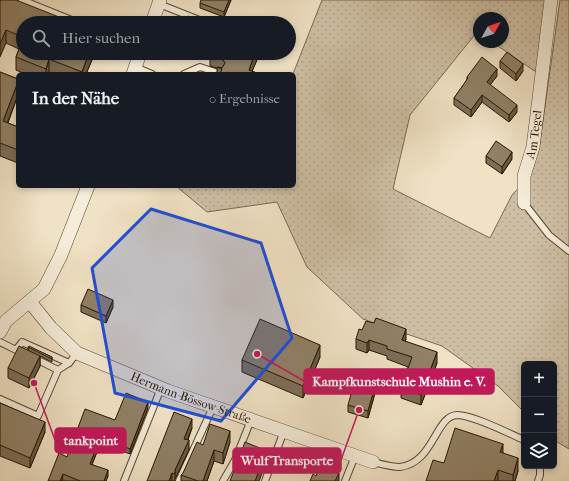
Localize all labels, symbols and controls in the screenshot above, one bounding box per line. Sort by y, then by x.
north arrow [473,12,509,48]
search box [16,16,296,60]
icon: search [30,27,52,49]
text: Hier suchen [62,29,140,47]
text: In der Nähe [32,88,119,108]
text: 0 Ergebnisse [209,91,280,106]
street label: Am Tegel [522,109,545,161]
map controls [521,361,557,469]
button: + [521,361,557,397]
street label: Hermann-Bössow-Straße [129,369,253,426]
callout: Kampfkunstschule Mushin e. V. [304,369,494,394]
text: Kampfkunstschule Mushin e. V. [312,374,486,390]
button: − [521,397,557,433]
callout: tankpoint [55,428,126,453]
text: tankpoint [63,433,119,449]
button: layers [521,433,557,469]
callout: Wulf Transporte [233,448,341,473]
text: Wulf Transporte [240,453,334,469]

